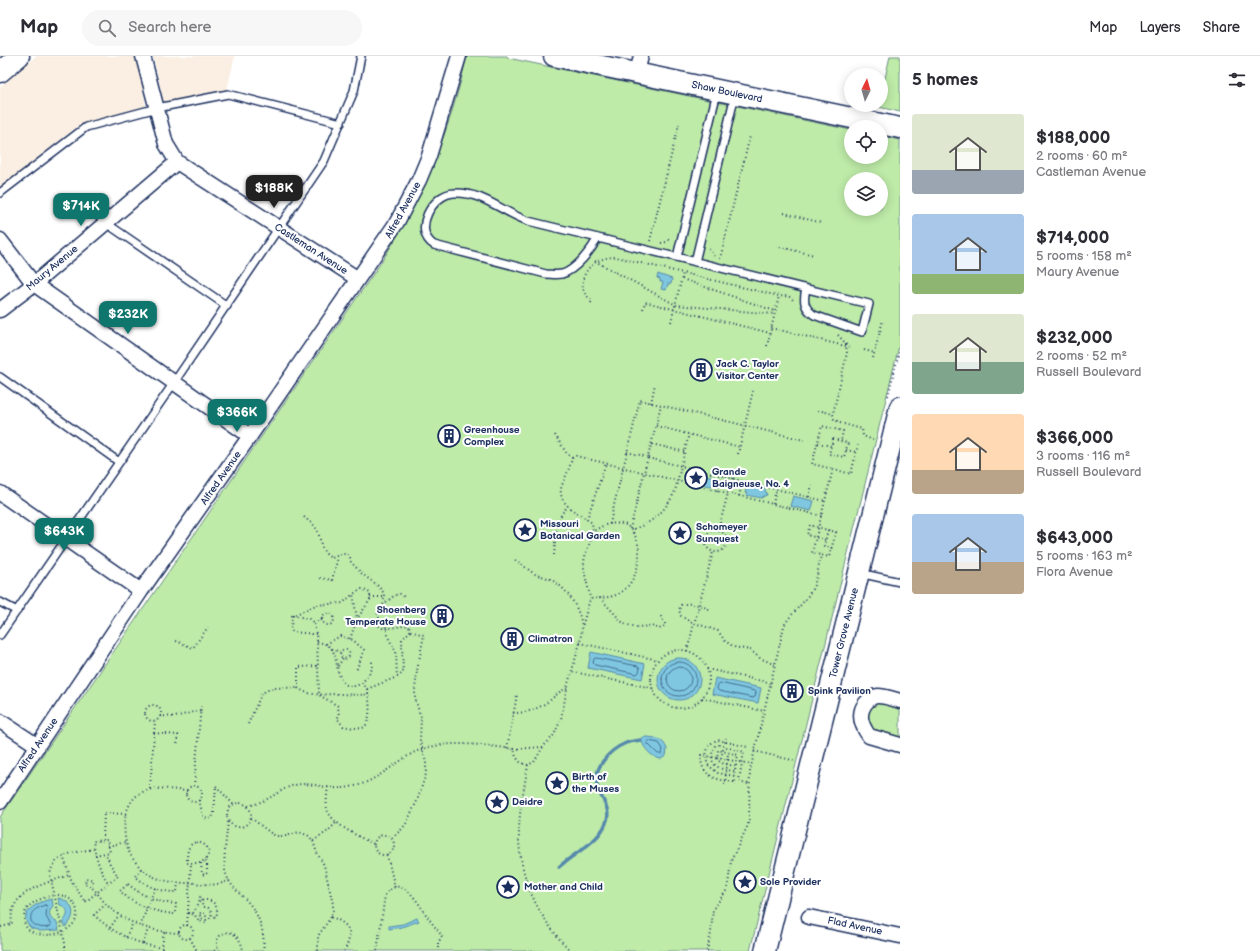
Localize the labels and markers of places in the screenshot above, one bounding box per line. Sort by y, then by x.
pin: $188K [246,175,302,209]
pin: $714K [53,193,109,227]
pin: $232K [100,301,156,335]
building icon: Jack C. Taylor Visitor Center [688,357,714,383]
place label: Jack C. Taylor Visitor Center [716,358,780,382]
pin: $366K [209,399,265,433]
building icon: Greenhouse Complex [436,423,462,449]
place label: Greenhouse Complex [464,424,520,448]
place icon: Grande Baigneuse, No. 4 [683,465,709,491]
place label: Grande Baigneuse, No. 4 [712,466,789,490]
place icon: Missouri Botanical Garden [512,517,538,543]
pin: $643K [36,518,92,552]
place label: Missouri Botanical Garden [540,518,621,542]
place icon: Schomeyer Sunquest [667,520,693,546]
place label: Schomeyer Sunquest [696,521,748,545]
building icon: Shoenberg Temperate House [429,603,455,629]
place label: Shoenberg Temperate House [345,604,426,628]
building icon: Climatron [499,626,525,652]
place label: Climatron [528,633,573,645]
building icon: Spink Pavilion [779,678,805,704]
place label: Spink Pavilion [808,685,871,697]
place icon: Birth of the Muses [544,770,570,796]
place label: Birth of the Muses [571,771,619,795]
place icon: Deidre [484,789,510,815]
place label: Deidre [512,796,543,808]
place icon: Sole Provider [732,869,758,895]
place icon: Mother and Child [495,874,521,900]
place label: Sole Provider [760,876,822,888]
place label: Mother and Child [524,881,603,893]

